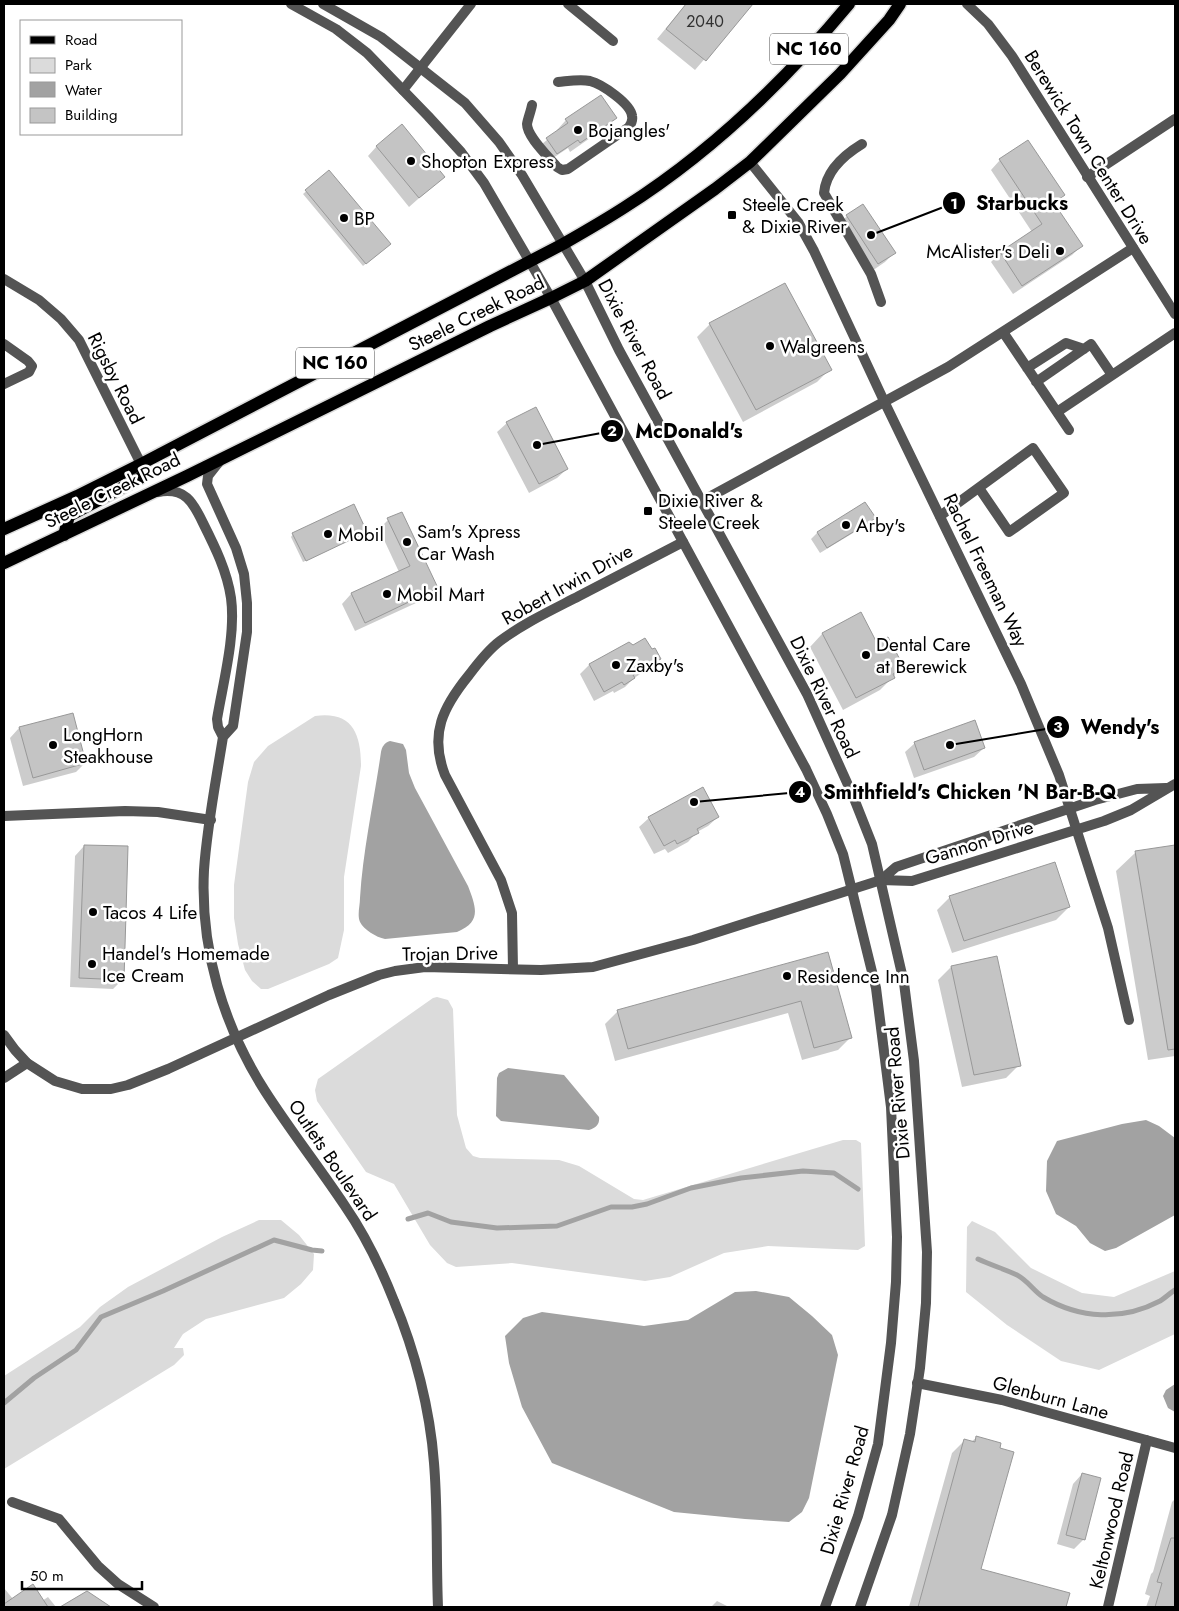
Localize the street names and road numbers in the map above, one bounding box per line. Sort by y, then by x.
road number: NC 160 [770,34,848,64]
street label: Berewick Town Center Drive [1018,45,1160,250]
street label: Steele Creek Road [404,269,549,358]
street label: Dixie River Road [591,274,678,404]
street label: Rigsby Road [81,328,150,429]
road number: NC 160 [296,348,374,378]
street label: Steele Creek Road [40,446,185,535]
street label: Rachel Freeman Way [937,489,1035,652]
street label: Robert Irwin Drive [497,537,638,632]
street label: Dixie River Road [783,632,866,763]
street label: Gannon Drive [922,813,1037,872]
street label: Trojan Drive [402,939,498,968]
street label: Dixie River Road [878,1026,917,1160]
street label: Outlets Boulevard [282,1094,383,1226]
street label: Glenburn Lane [990,1369,1112,1426]
street label: Dixie River Road [813,1423,876,1558]
street label: Keltonwood Road [1083,1449,1140,1591]

